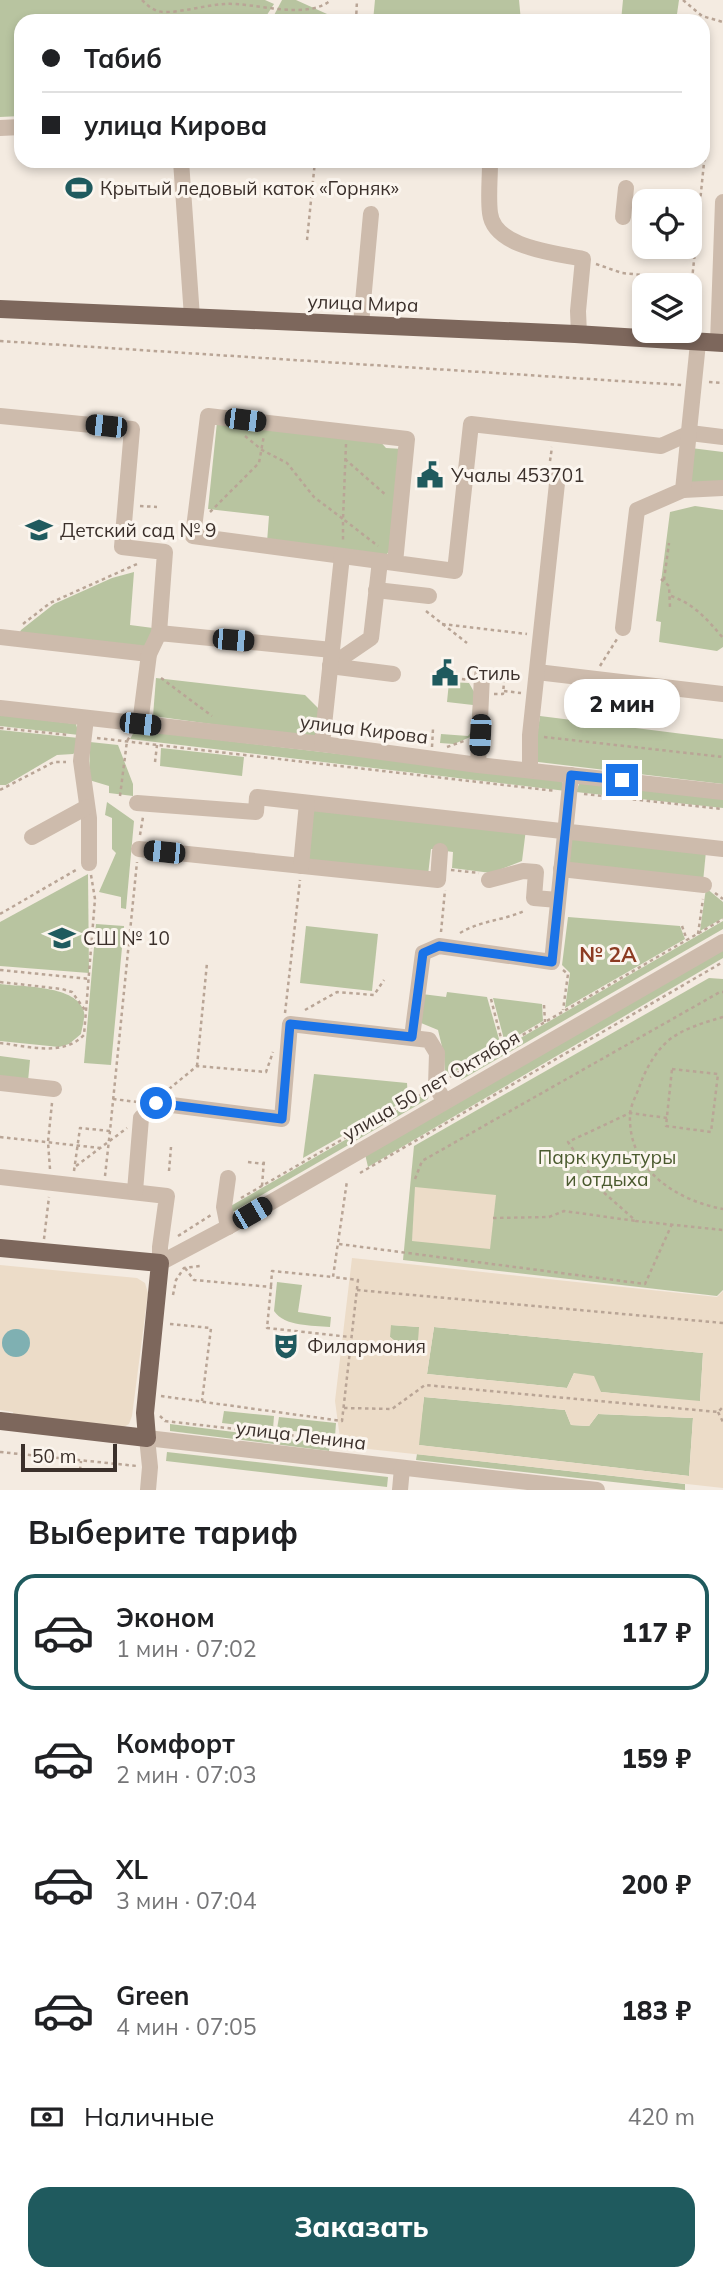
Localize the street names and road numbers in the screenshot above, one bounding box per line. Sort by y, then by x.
street label: улица Мира [307,289,419,317]
street label: улица Кирова [299,709,429,749]
street label: улица 50 лет Октября [338,1025,524,1145]
street label: улица Ленина [235,1415,367,1455]

